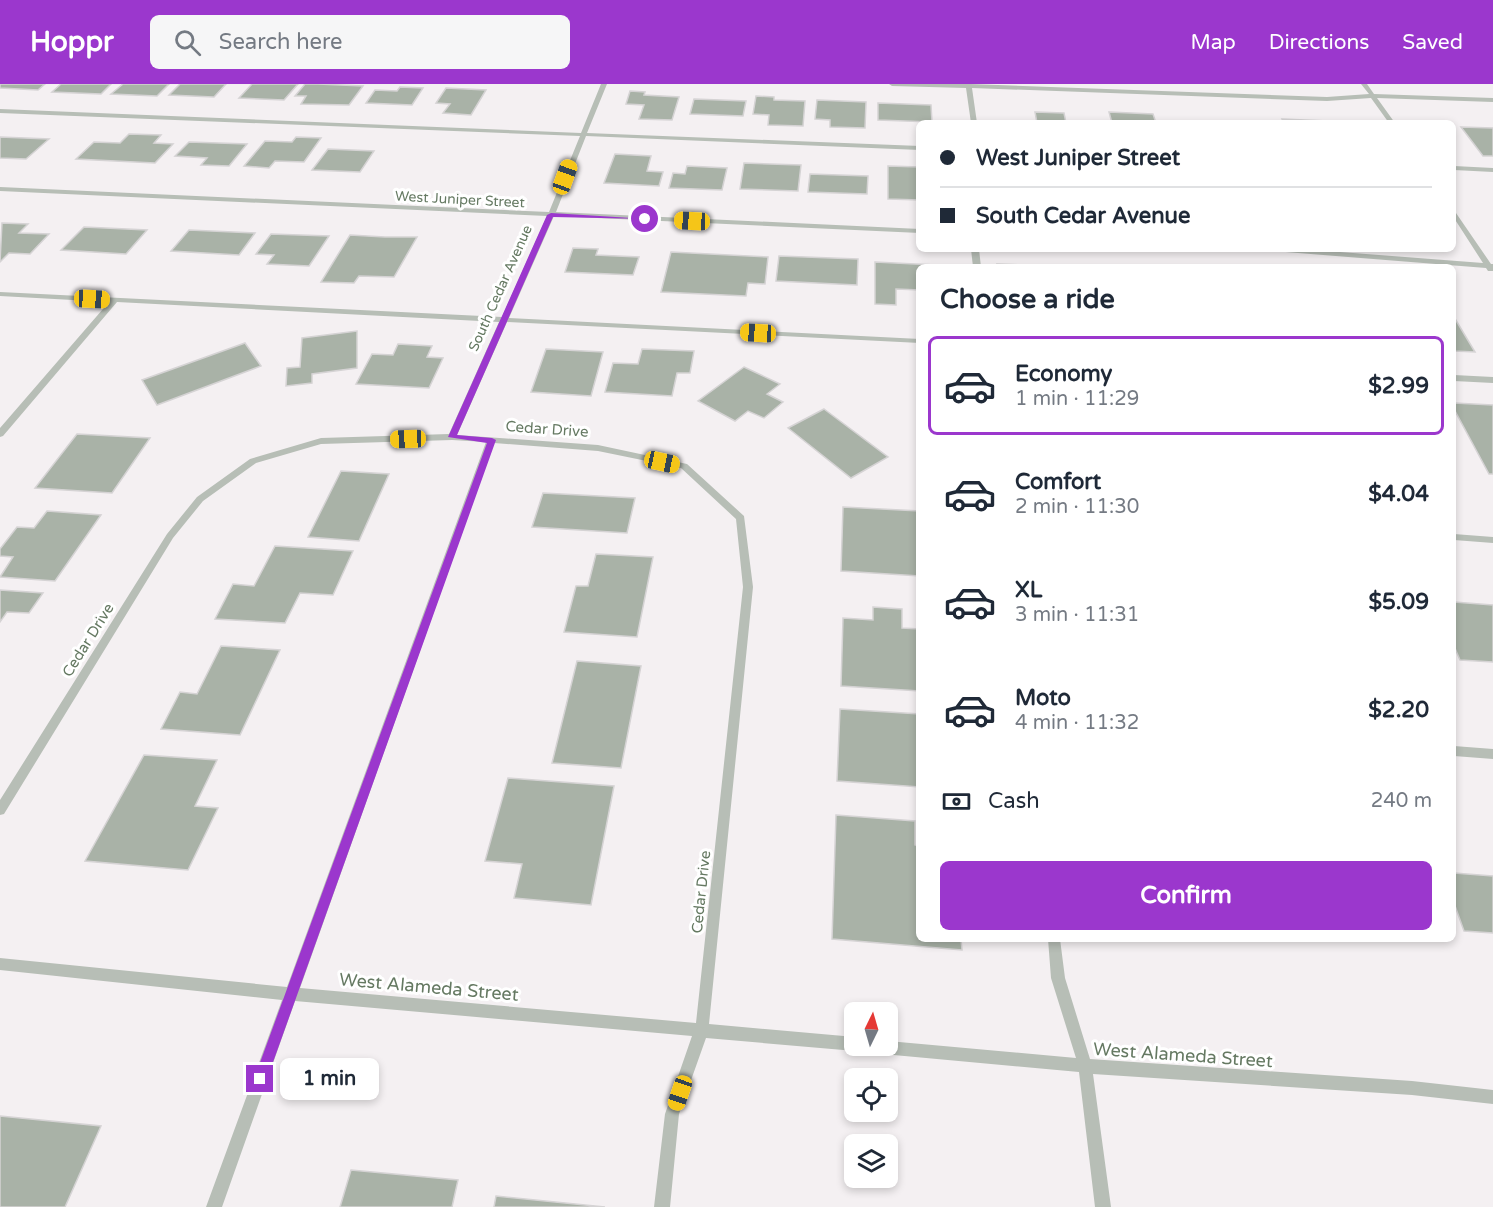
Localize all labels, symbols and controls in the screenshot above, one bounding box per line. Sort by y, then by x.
search box [150,15,570,69]
text: Hoppr [30,25,114,59]
icon: search [171,26,204,59]
text: Search here [219,29,343,55]
text: Map [1190,30,1236,55]
text: Directions [1269,30,1369,55]
text: Saved [1402,30,1463,55]
text: West Juniper Street [976,145,1180,171]
car [550,157,580,197]
street label: West Juniper Street [395,188,526,211]
text: South Cedar Avenue [976,203,1190,229]
route start [631,205,658,232]
car [674,211,710,231]
street label: South Cedar Avenue [465,222,536,354]
text: Choose a ride [940,283,1115,316]
car [74,289,110,309]
car [740,323,776,343]
icon: car [943,359,997,413]
text: Economy [1015,361,1112,387]
text: $2.99 [1368,373,1429,399]
text: 1 min · 11:29 [1015,387,1139,411]
street label: Cedar Drive [505,417,589,441]
car [390,429,426,449]
car [643,449,681,475]
icon: car [943,467,997,521]
text: Comfort [1015,469,1101,495]
text: $4.04 [1368,481,1429,507]
text: 2 min · 11:30 [1015,495,1139,519]
icon: car [943,575,997,629]
text: XL [1015,577,1042,603]
text: $5.09 [1368,589,1429,615]
street label: Cedar Drive [58,600,118,680]
text: 3 min · 11:31 [1015,603,1139,627]
icon: car [943,683,997,737]
text: Moto [1015,685,1071,711]
text: $2.20 [1368,697,1429,723]
text: 4 min · 11:32 [1015,711,1139,735]
icon: cash [940,785,973,818]
text: Cash [988,788,1040,814]
text: 240 m [1371,789,1432,813]
street label: Cedar Drive [688,850,714,934]
button: Confirm [940,861,1432,930]
street label: West Alameda Street [338,968,520,1006]
north arrow [844,1002,898,1056]
map controls [844,1002,898,1188]
street label: West Alameda Street [1092,1038,1274,1072]
callout: 1 min [281,1058,380,1100]
route end [246,1065,273,1092]
text: 1 min [303,1067,356,1091]
button: locate [844,1068,898,1122]
car [666,1073,694,1113]
button: layers [844,1134,898,1188]

